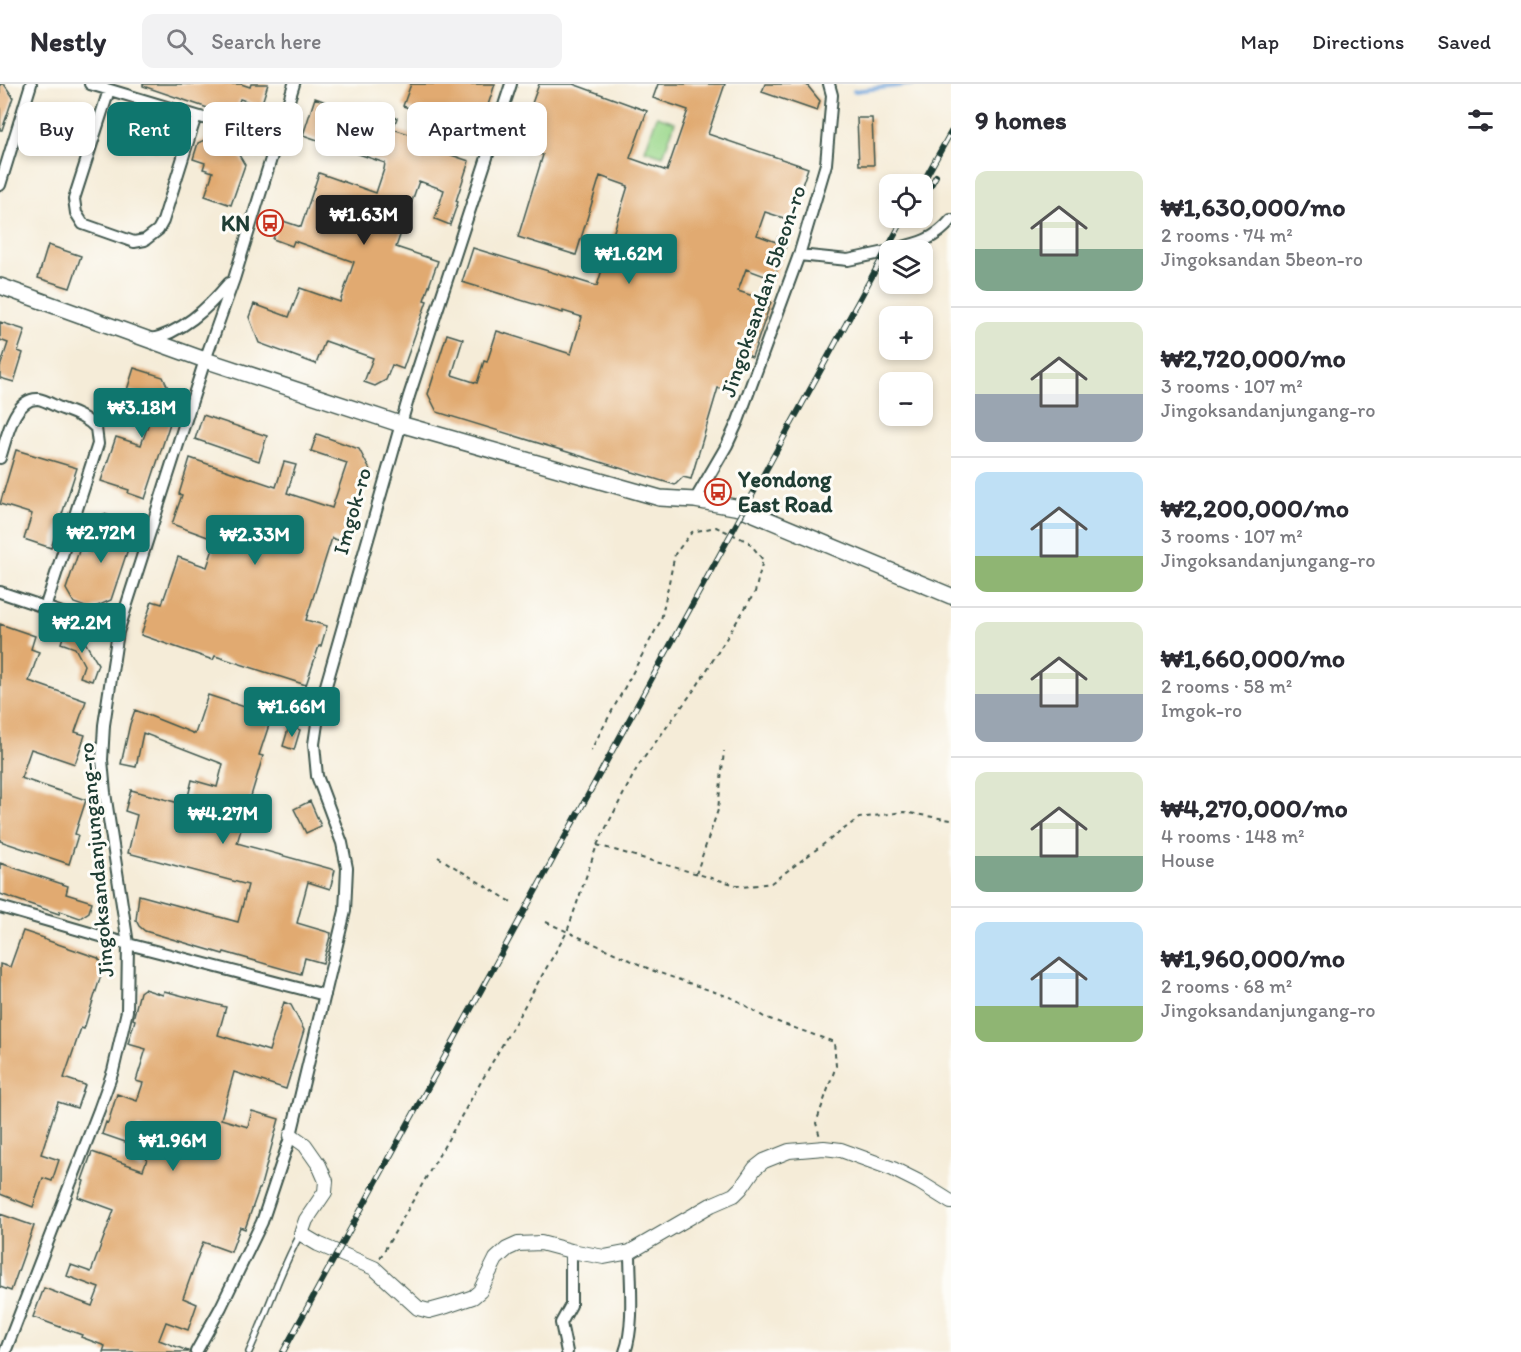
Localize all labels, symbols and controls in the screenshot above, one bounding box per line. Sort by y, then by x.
search box [142,14,562,68]
text: Nestly [30,24,106,58]
icon: search [163,25,196,58]
text: Search here [211,28,322,55]
text: Map [1241,29,1279,54]
text: Directions [1312,29,1404,54]
text: Saved [1437,29,1491,54]
chip: Buy [18,102,95,156]
chip: Rent [107,102,191,156]
chip: Filters [203,102,303,156]
chip: New [315,102,395,156]
chip: Apartment [407,102,547,156]
text: 9 homes [975,104,1067,136]
icon: filters [1464,104,1497,137]
map controls [879,174,933,426]
button: locate [879,174,933,228]
street label: Jingoksandan 5beon-ro [714,182,812,400]
text: ₩1,630,000/mo [1161,191,1346,223]
pin: ₩1.63M [315,195,413,246]
icon: home [1023,195,1095,267]
text: ₩1.63M [330,202,398,226]
bus stop icon: KN [255,208,285,238]
place label: KN [221,210,250,237]
text: 2 rooms · 74 m² [1161,223,1293,247]
pin: ₩1.62M [580,234,678,285]
button: layers [879,240,933,294]
text: ₩1.62M [595,241,663,265]
text: Jingoksandan 5beon-ro [1161,247,1363,271]
button: + [879,306,933,360]
text: ₩2,720,000/mo [1161,342,1346,374]
icon: home [1023,346,1095,418]
button: − [879,372,933,426]
text: 3 rooms · 107 m² [1161,374,1303,398]
pin: ₩3.18M [93,388,191,439]
text: ₩3.18M [108,395,176,419]
text: Jingoksandanjungang-ro [1161,398,1375,422]
street label: Imgok-ro [327,464,377,558]
place label: Yeondong East Road [737,466,833,518]
bus stop icon: Yeondong East Road [703,477,733,507]
text: ₩2,200,000/mo [1161,492,1349,524]
icon: home [1023,496,1095,568]
pin: ₩2.72M [52,513,150,564]
pin: ₩2.33M [206,515,304,566]
text: ₩2.72M [67,520,135,544]
text: ₩2.33M [220,522,290,546]
text: 3 rooms · 107 m² [1161,524,1303,548]
text: Jingoksandanjungang-ro [1161,548,1375,572]
pin: ₩2.2M [40,603,124,654]
text: ₩2.2M [53,610,111,634]
text: ₩1,660,000/mo [1161,642,1345,674]
icon: home [1023,646,1095,718]
text: 2 rooms · 58 m² [1161,674,1292,698]
pin: ₩1.66M [243,687,341,738]
text: ₩1.66M [258,694,326,718]
text: Imgok-ro [1161,698,1242,722]
street label: Jingoksandanjungang-ro [72,741,120,979]
text: ₩4,270,000/mo [1161,792,1348,824]
pin: ₩4.27M [174,794,272,845]
icon: home [1023,796,1095,868]
text: ₩4.27M [188,801,258,825]
text: 4 rooms · 148 m² [1161,824,1305,848]
text: House [1161,848,1215,872]
text: ₩1,960,000/mo [1161,942,1345,974]
icon: home [1023,946,1095,1018]
text: 2 rooms · 68 m² [1161,974,1292,998]
text: Jingoksandanjungang-ro [1161,998,1375,1022]
pin: ₩1.96M [124,1121,222,1172]
text: ₩1.96M [139,1128,207,1152]

